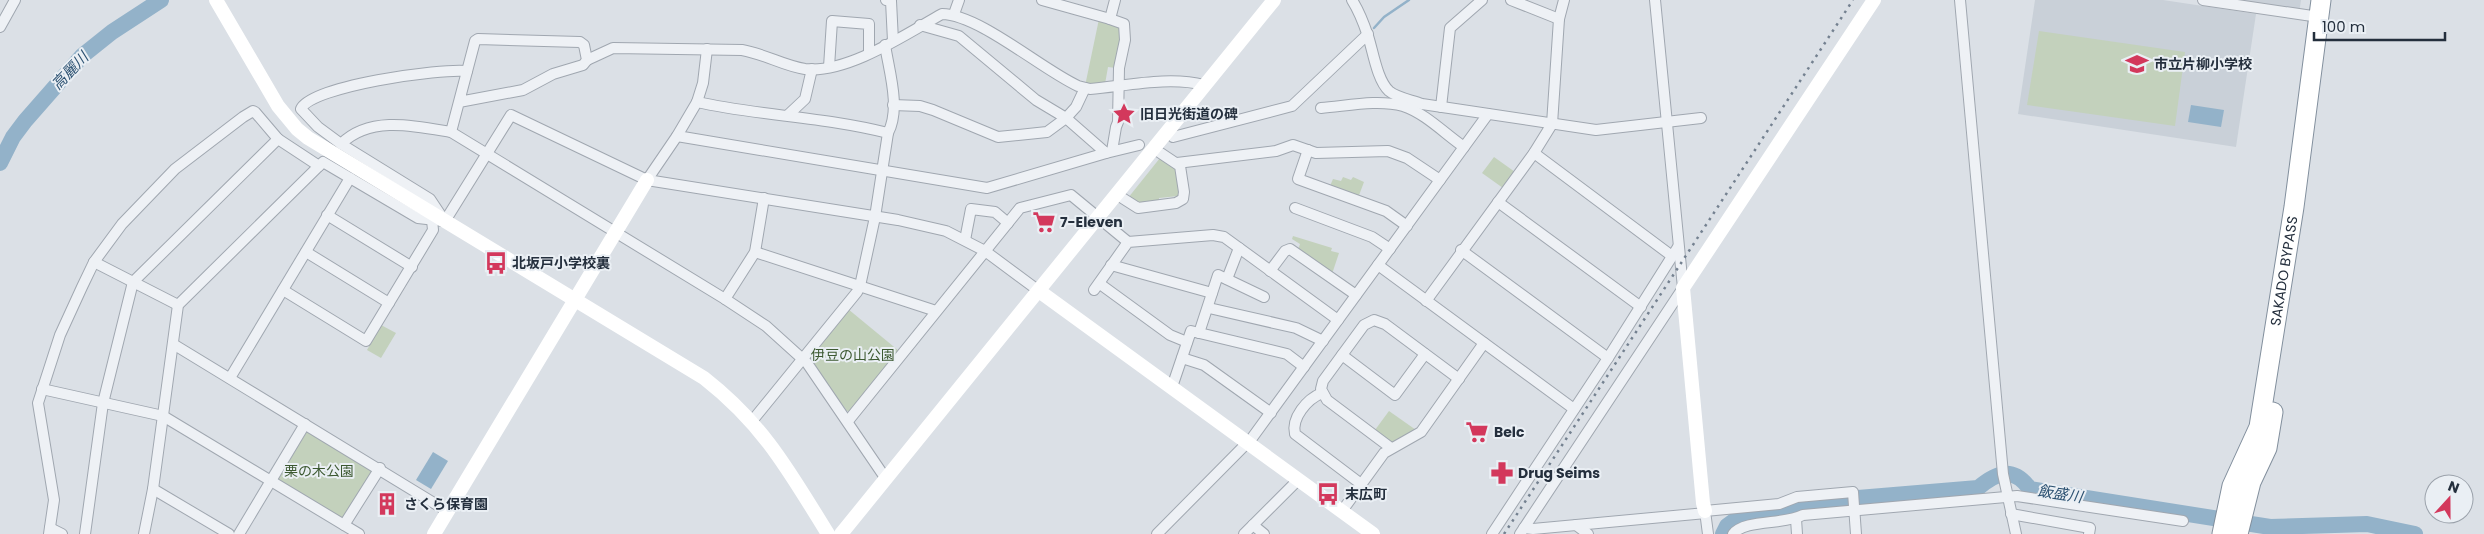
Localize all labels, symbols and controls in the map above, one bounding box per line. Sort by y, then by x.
scale bar [2314,10,2445,42]
text: 100 m [2322,16,2365,37]
water label: 高麗川 [46,46,94,94]
school or university icon: 市立片柳小学校 [2124,51,2150,77]
place label: 市立片柳小学校 [2154,54,2252,74]
place icon: 旧日光街道の碑 [1111,101,1137,127]
place label: 旧日光街道の碑 [1140,104,1238,124]
supermarket icon: 7-Eleven [1031,209,1057,235]
place label: 7-Eleven [1060,212,1123,232]
street label: SAKADO BYPASS [2265,215,2302,327]
bus stop icon: 北坂戸小学校裏 [483,250,509,276]
place label: 北坂戸小学校裏 [512,253,610,273]
park label: 伊豆の山公園 [811,345,895,365]
supermarket icon: Belc [1464,419,1490,445]
place label: Belc [1494,422,1525,442]
pharmacy icon: Drug Seims [1489,460,1515,486]
park label: 栗の木公園 [284,461,354,481]
place label: Drug Seims [1518,463,1600,483]
north arrow [2424,474,2474,524]
text: N [2445,476,2462,498]
water label: 飯盛川 [2036,480,2086,508]
bus stop icon: 末広町 [1315,481,1341,507]
place label: 末広町 [1345,484,1387,504]
building icon: さくら保育園 [374,491,400,517]
place label: さくら保育園 [404,494,488,514]

